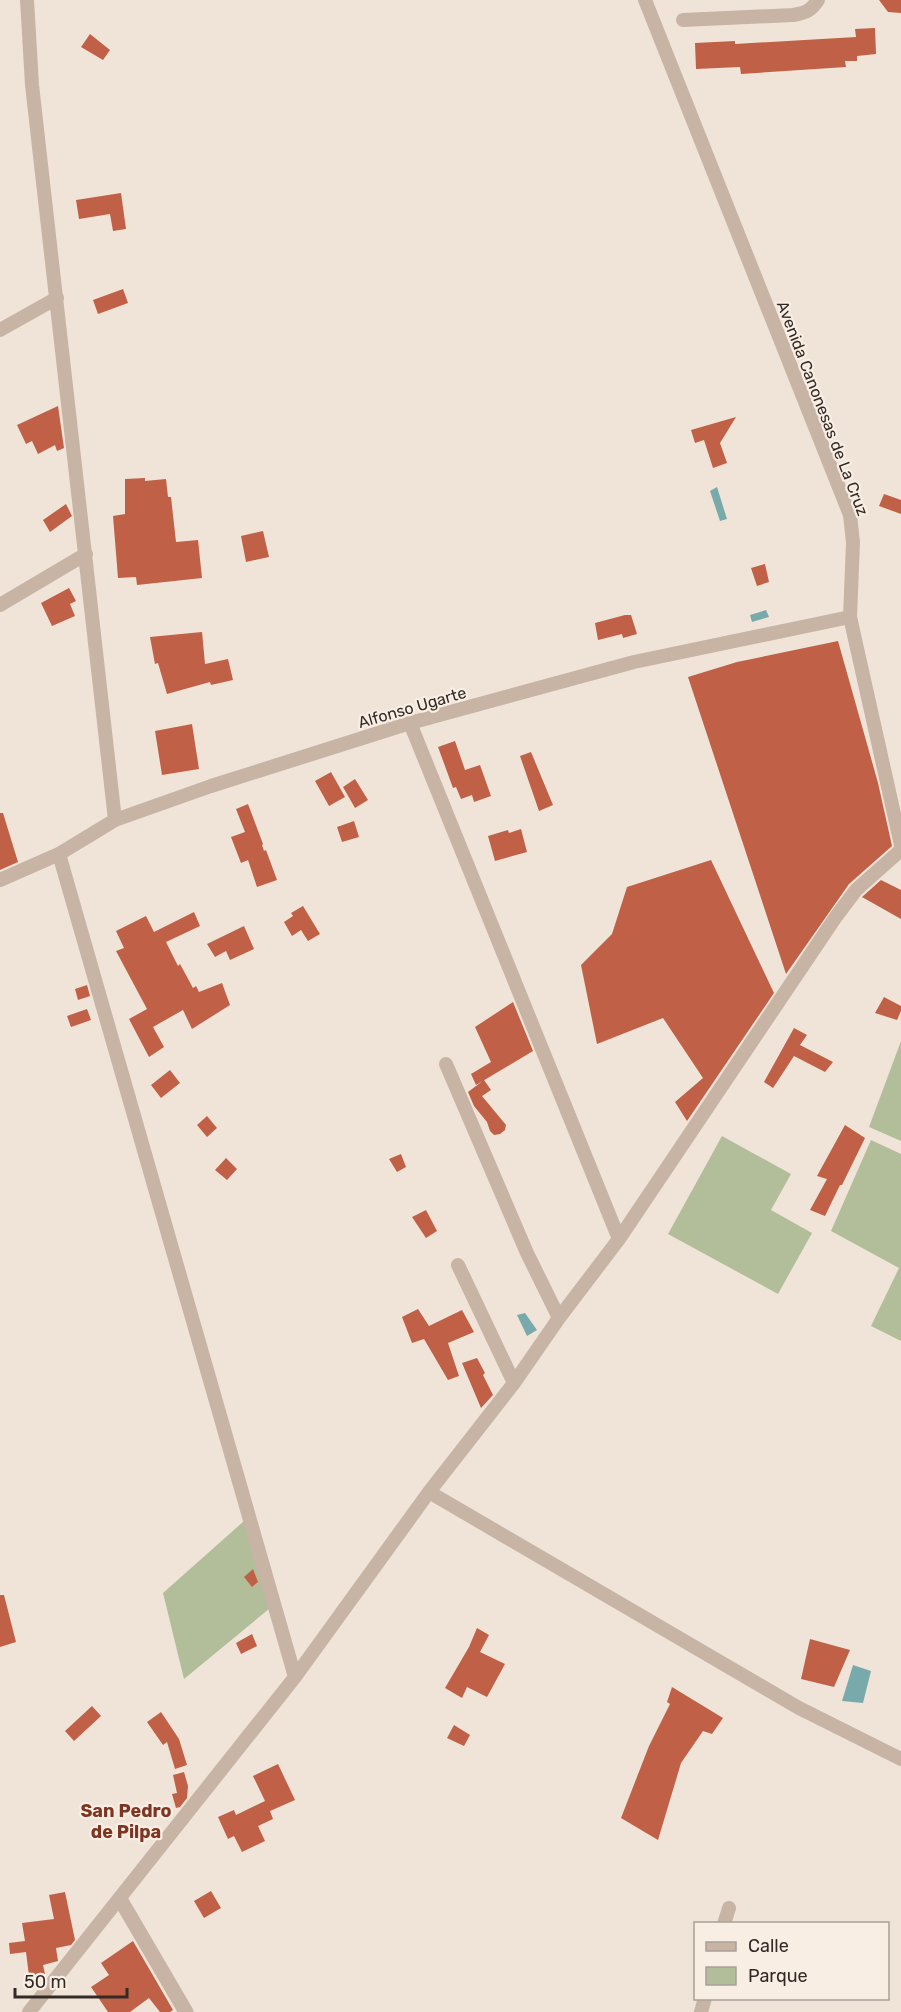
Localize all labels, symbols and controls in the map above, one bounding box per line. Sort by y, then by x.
street label: Avenida Canonesas de La Cruz [773,298,872,518]
street label: Alfonso Ugarte [356,683,468,732]
district label: San Pedro de Pilpa [80,1800,172,1843]
legend [694,1922,889,2000]
text: Calle [748,1935,789,1957]
scale bar [15,1961,128,1999]
text: Parque [748,1965,808,1987]
text: 50 m [24,1971,67,1993]

